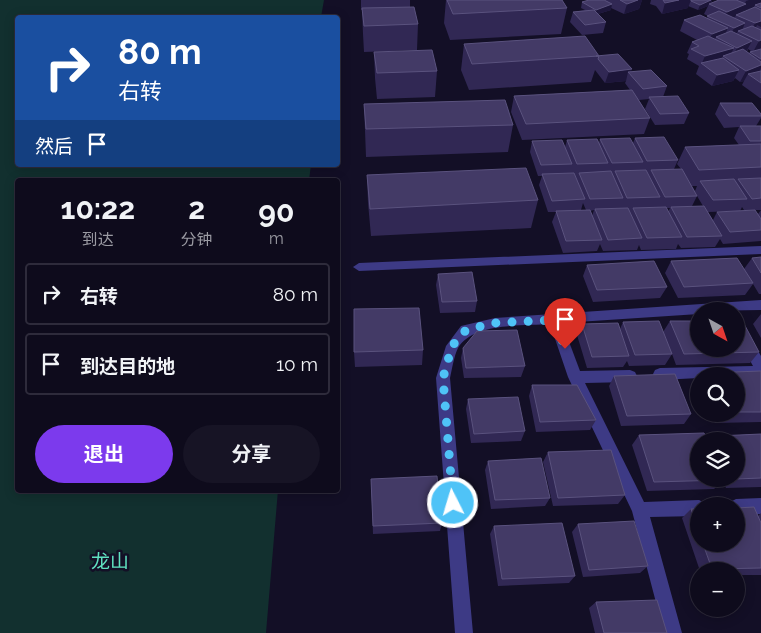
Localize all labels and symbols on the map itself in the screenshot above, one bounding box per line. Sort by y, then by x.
pin [544,298,586,349]
north arrow [690,302,745,358]
position arrow [426,476,478,528]
park label: 龙山 [91,550,129,572]

